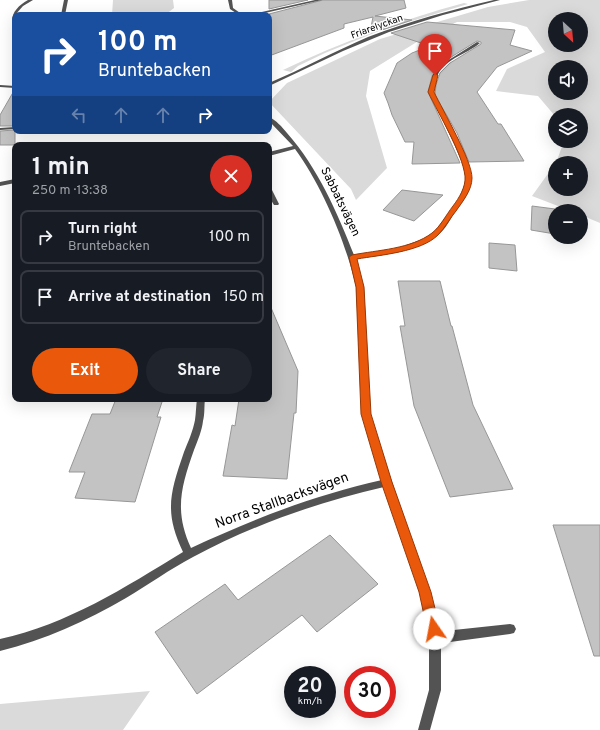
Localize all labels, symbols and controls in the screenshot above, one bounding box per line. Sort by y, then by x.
street label: Friarelyckan [349,12,405,42]
north arrow [548,12,588,52]
map controls [548,12,588,244]
text: 100 m [98,25,178,61]
icon: right [32,28,84,80]
pin [418,34,452,75]
icon: arrive [424,40,446,62]
text: Bruntebacken [98,60,211,83]
button: sound [548,60,588,100]
icon: left [68,104,90,126]
icon: ahead [110,104,132,126]
icon: ahead [152,104,174,126]
icon: right [194,104,216,126]
button: layers [548,108,588,148]
text: 1 min [32,153,90,183]
button: close [210,155,252,197]
button: + [548,156,588,196]
street label: Sabbatsvägen [316,165,364,239]
text: 250 m · 13:38 [32,183,108,199]
button: − [548,204,588,244]
text: Turn right [68,220,137,239]
icon: right [34,226,56,248]
text: 100 m [209,228,250,247]
text: Bruntebacken [68,239,150,255]
icon: arrive [34,286,56,308]
text: Arrive at destination [68,288,211,307]
text: 150 m [223,288,264,307]
button: Exit [32,348,138,394]
button: Share [146,348,252,394]
street label: Norra Stallbacksvägen [213,469,351,533]
position arrow [413,608,455,650]
speed limit sign: 30 [344,666,396,718]
text: 20 [297,674,323,700]
text: km/h [298,695,322,708]

